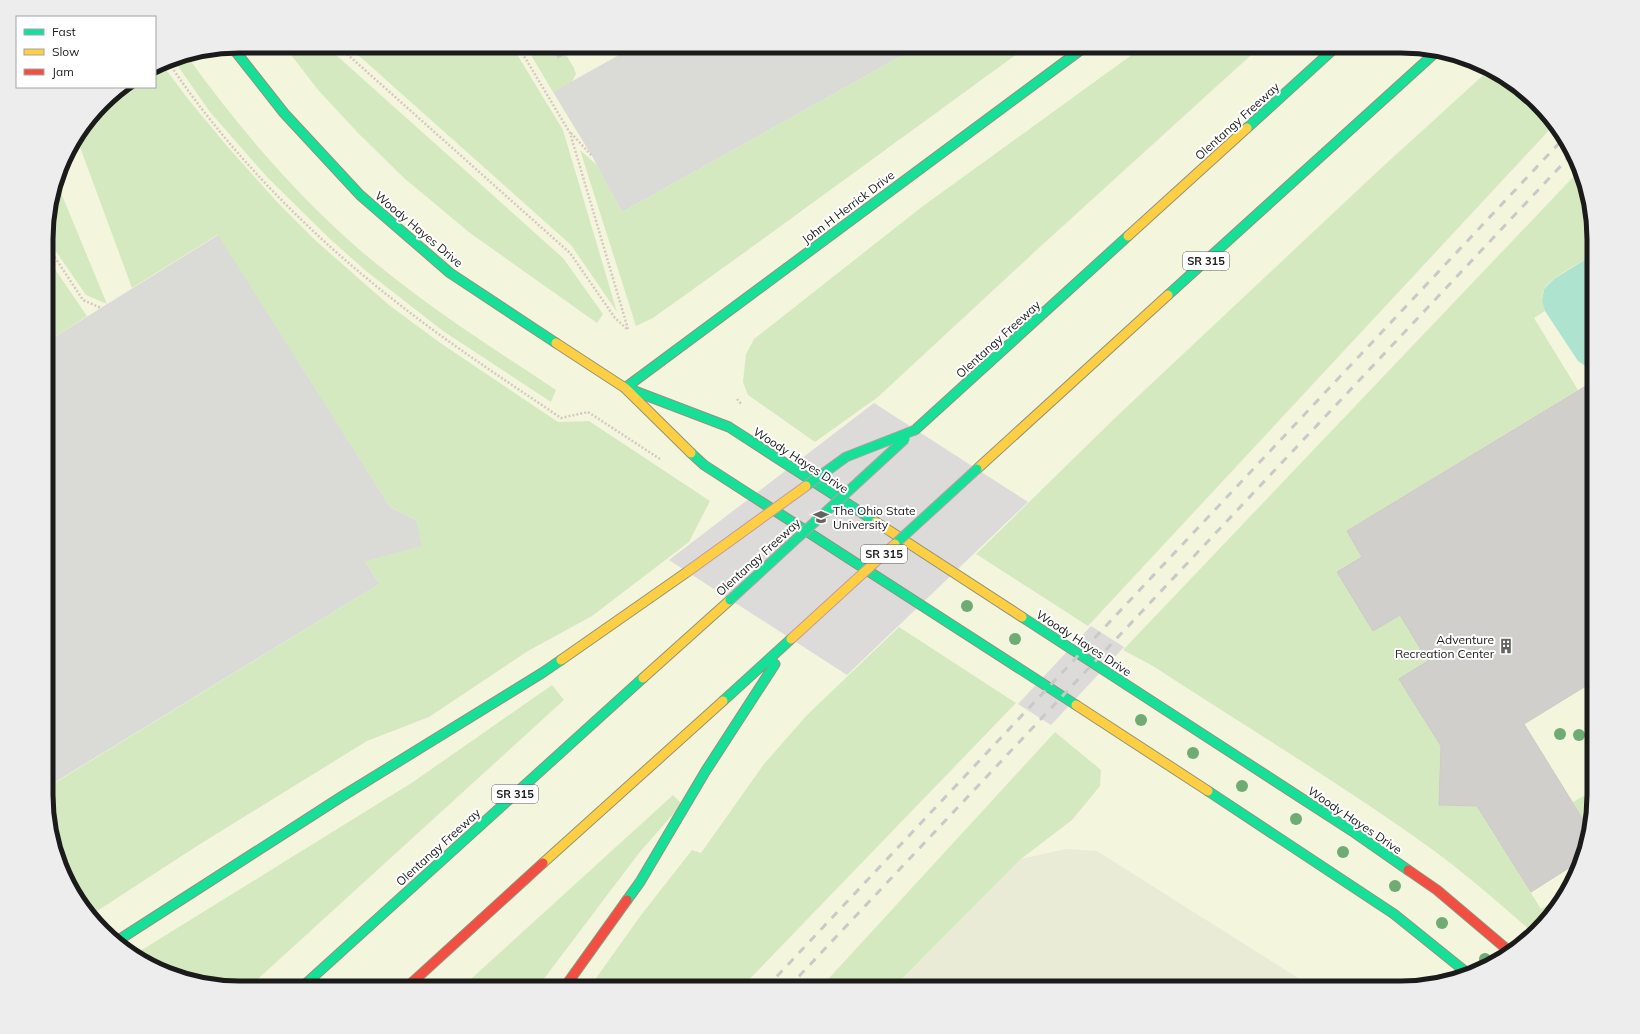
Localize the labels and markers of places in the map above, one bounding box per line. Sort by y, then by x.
place label: The Ohio State University [833,503,916,532]
school or university icon: The Ohio State University [812,508,830,526]
place label: Adventure Recreation Center [1395,632,1495,661]
building icon: Adventure Recreation Center [1497,637,1515,655]

